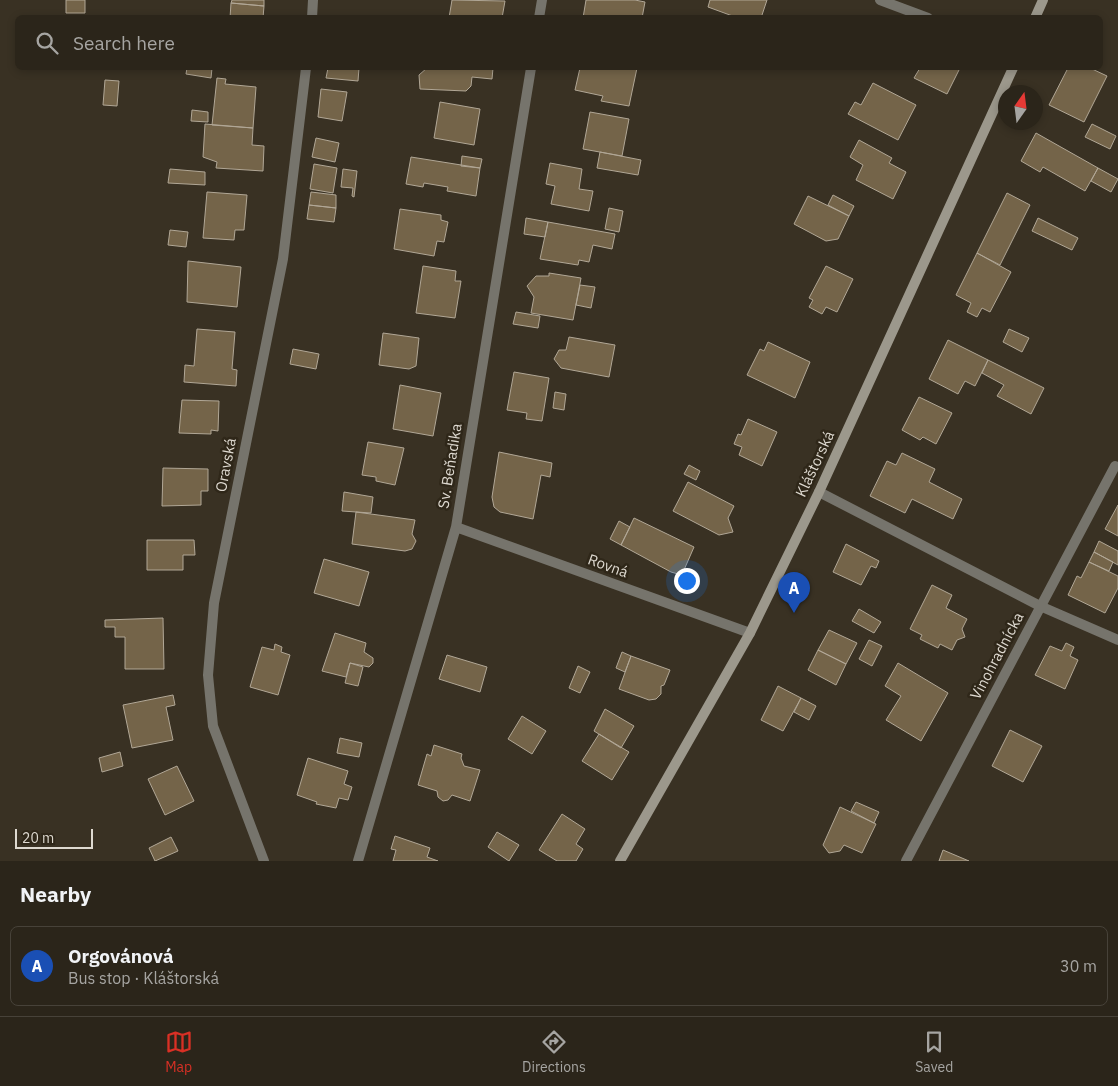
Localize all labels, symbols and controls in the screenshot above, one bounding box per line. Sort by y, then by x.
search box [15,15,1103,70]
icon: search [33,29,61,57]
text: Search here [73,31,175,55]
north arrow [998,85,1043,130]
street label: Sv. Beňadika [433,422,466,510]
street label: Kláštorská [791,428,838,500]
street label: Oravská [211,436,240,493]
street label: Rovná [585,549,631,582]
your location [674,568,700,594]
pin: A [778,572,810,613]
street label: Vinohradnícka [966,609,1028,703]
scale bar [15,826,92,849]
text: 20 m [22,829,54,847]
text: Nearby [20,880,91,908]
text: Orgovánová [68,944,174,968]
text: A [32,956,42,976]
text: 30 m [1060,956,1097,976]
text: Bus stop · Kláštorská [68,968,219,988]
tab: Map [165,1028,193,1076]
tab: Directions [522,1028,586,1076]
tab: Saved [915,1028,953,1076]

